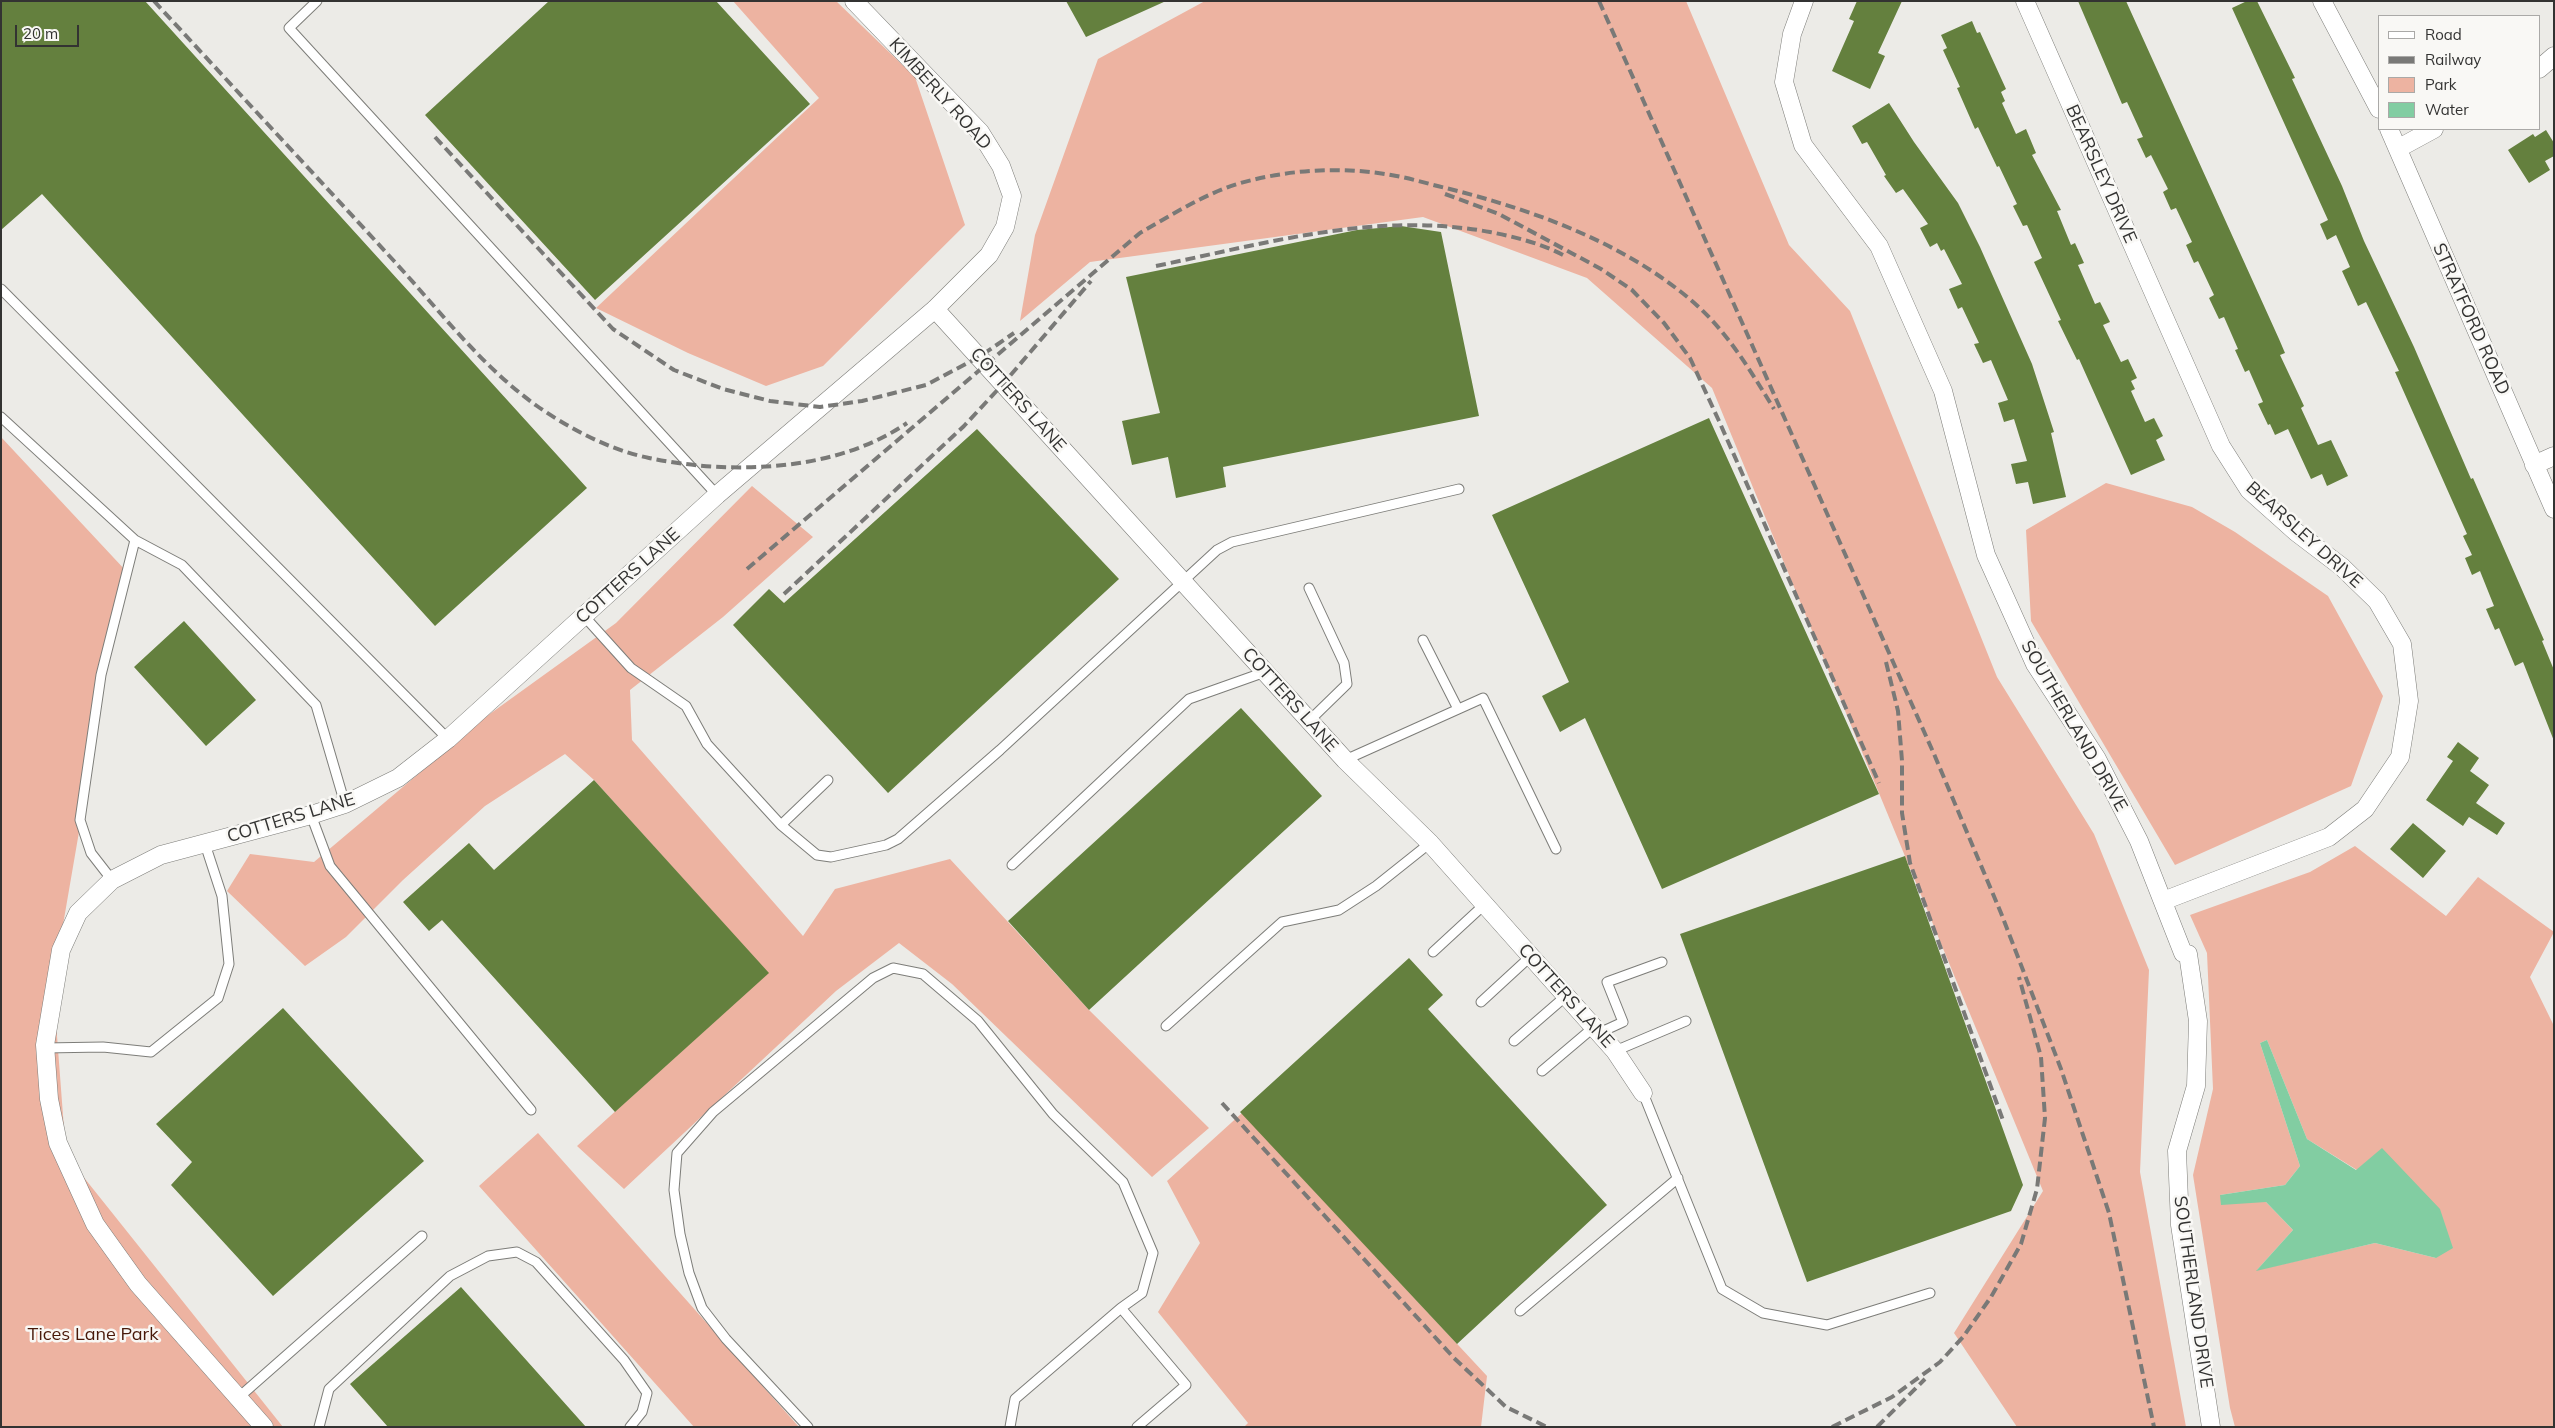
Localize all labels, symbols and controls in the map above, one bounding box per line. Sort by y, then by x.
scale bar [18,15,81,47]
legend [2378,15,2540,130]
text: 20 m [23,24,58,43]
text: Road [2425,25,2462,44]
street label: KIMBERLY ROAD [884,34,996,154]
text: Railway [2425,50,2481,69]
text: Park [2425,75,2457,94]
text: Water [2425,100,2469,119]
street label: BEARSLEY DRIVE [2061,102,2141,246]
street label: STRATFORD ROAD [2428,240,2514,398]
street label: COTTERS LANE [966,343,1070,457]
street label: BEARSLEY DRIVE [2241,477,2367,593]
street label: COTTERS LANE [571,524,685,628]
street label: SOUTHERLAND DRIVE [2016,637,2132,815]
street label: COTTERS LANE [1238,643,1342,757]
street label: COTTERS LANE [224,788,358,848]
street label: COTTERS LANE [1514,939,1618,1053]
street label: SOUTHERLAND DRIVE [2169,1194,2217,1390]
park label: Tices Lane Park [28,1324,158,1346]

